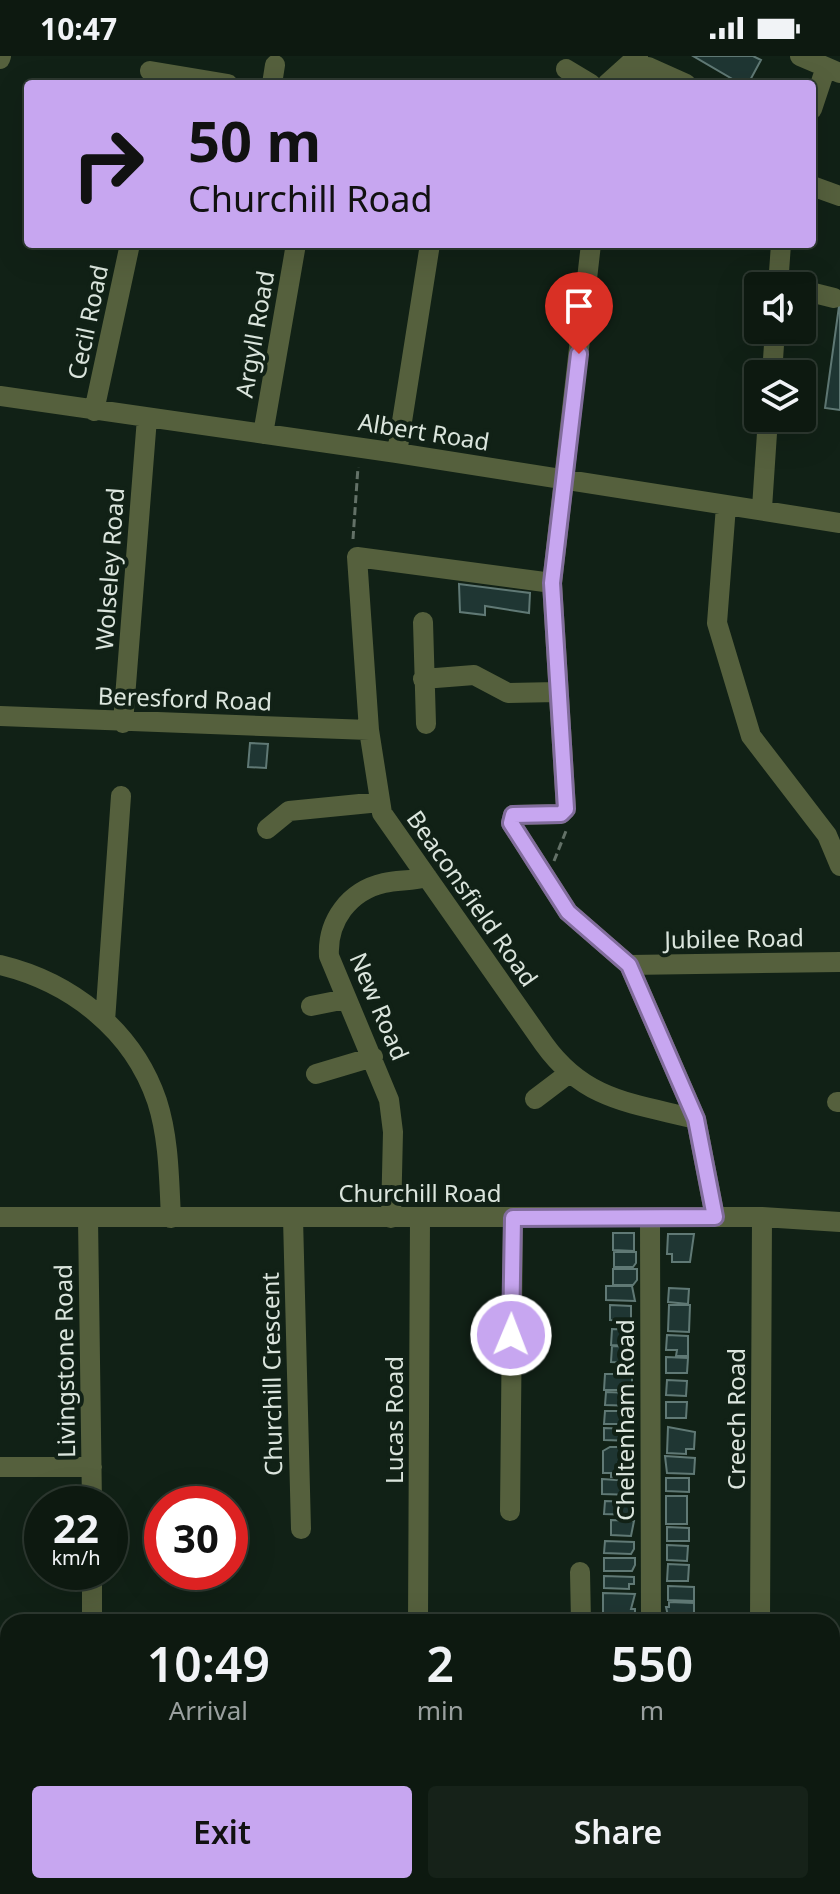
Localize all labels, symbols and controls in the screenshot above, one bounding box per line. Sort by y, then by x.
text: 10:47 [40,8,117,49]
text: 50 m [188,102,321,178]
icon: right [56,112,160,216]
text: Churchill Road [188,174,433,223]
street label: Cecil Road [59,262,115,382]
street label: Argyll Road [227,268,281,400]
pin [545,272,613,354]
map controls [744,272,816,432]
button: sound [744,272,816,344]
icon: arrive [557,284,601,328]
button: layers [744,360,816,432]
street label: Albert Road [356,404,492,458]
street label: Wolseley Road [87,487,131,651]
street label: Beresford Road [97,678,273,718]
street label: Beaconsfield Road [400,803,546,993]
street label: Jubilee Road [662,920,804,956]
street label: New Road [343,947,417,1065]
street label: Churchill Road [338,1176,502,1209]
street label: Livingstone Road [46,1264,82,1458]
street label: Churchill Crescent [253,1272,289,1476]
position arrow [469,1293,553,1377]
street label: Cheltenham Road [608,1319,641,1521]
street label: Creech Road [719,1348,752,1490]
street label: Lucas Road [377,1356,410,1484]
speed limit sign: 30 [144,1486,248,1590]
text: 22 [53,1500,99,1555]
text: km/h [51,1544,101,1571]
text: 10:49 [147,1631,270,1696]
text: 2 [427,1631,454,1696]
text: 550 [611,1631,693,1696]
text: Arrival [169,1692,248,1728]
text: min [417,1692,464,1728]
text: m [640,1692,664,1728]
button: Exit [32,1786,412,1878]
button: Share [428,1786,808,1878]

